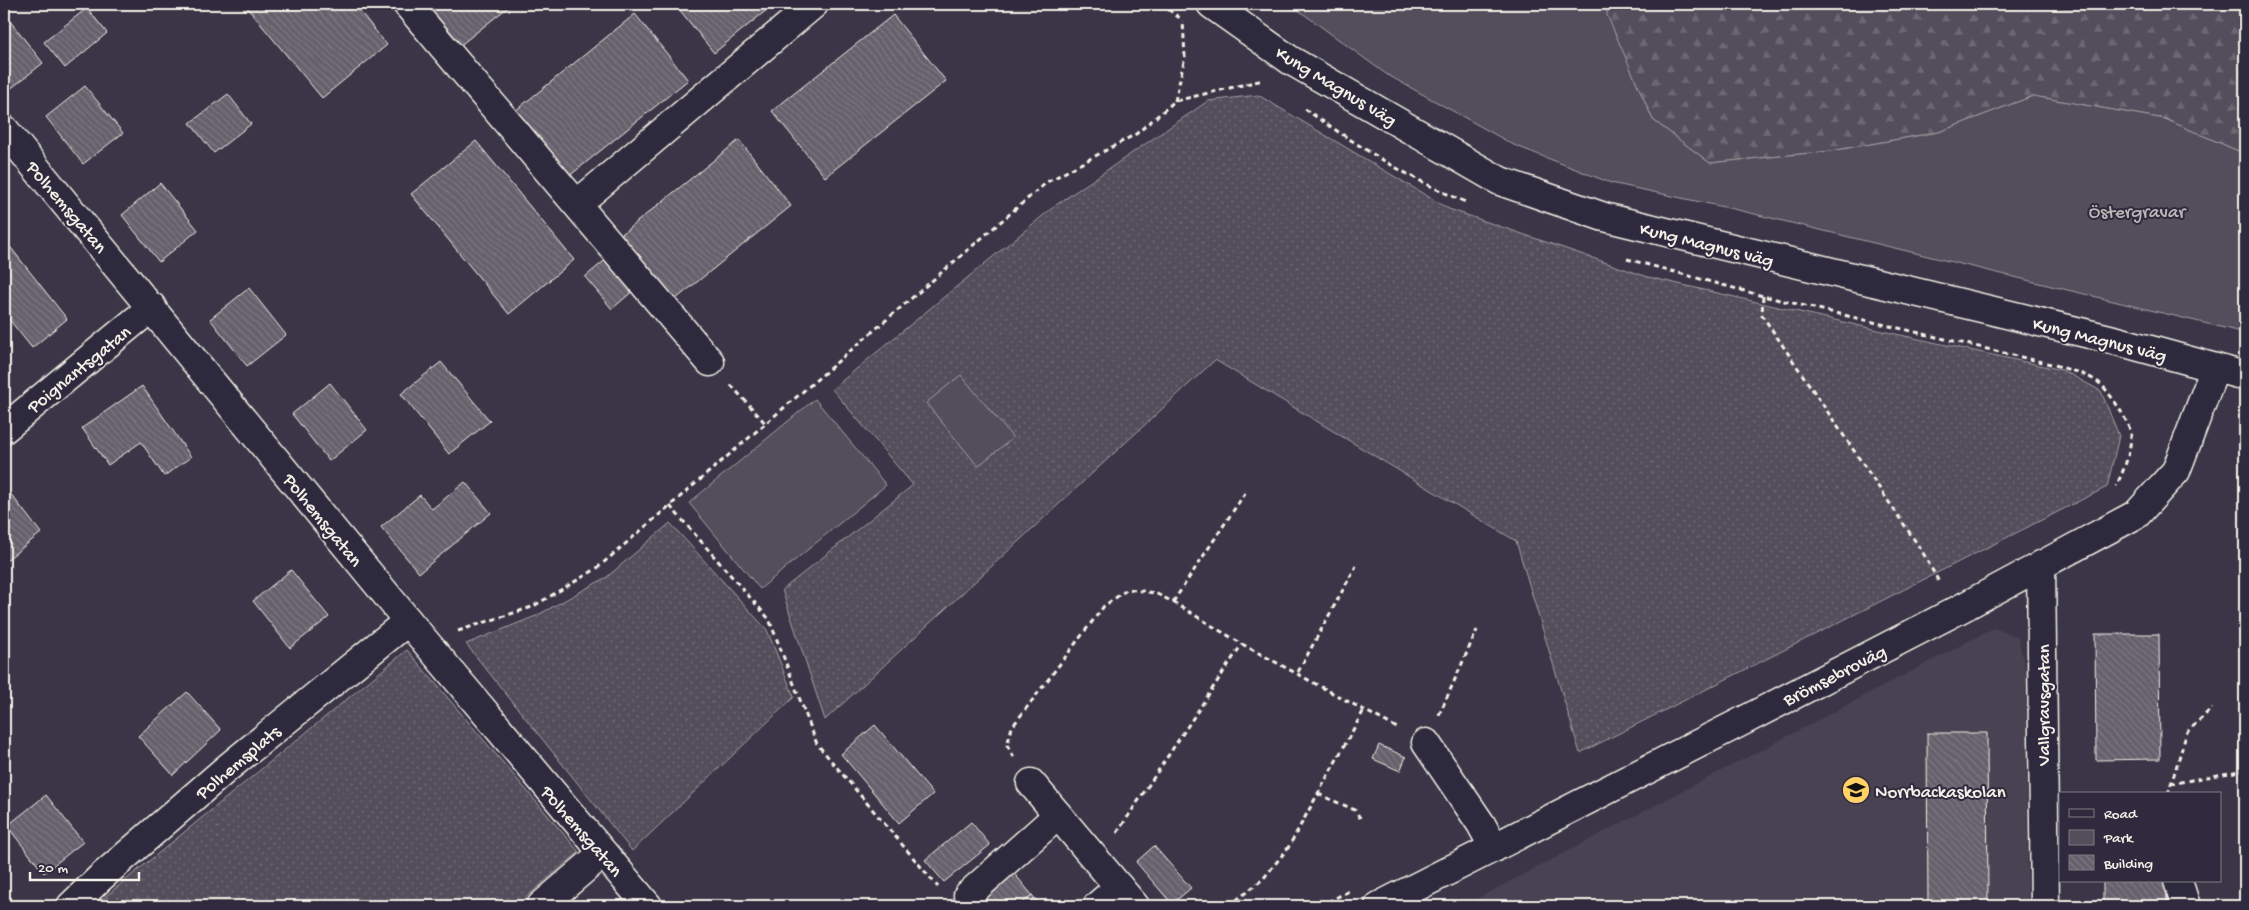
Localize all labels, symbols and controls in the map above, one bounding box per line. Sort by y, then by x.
street label: Kung Magnus väg [1270,43,1400,133]
street label: Polhemsgatan [19,157,111,259]
park label: Östergravar [2089,202,2187,225]
street label: Kung Magnus väg [1637,219,1776,274]
street label: Kung Magnus väg [2030,314,2169,369]
street label: Poignantsgatan [23,322,137,420]
street label: Polhemsgatan [276,469,366,573]
street label: Brömsebroväg [1779,641,1891,713]
street label: Vallgravsgatan [2034,644,2057,767]
street label: Polhemsplats [191,721,287,807]
school or university icon: Norrbackaskolan [1841,775,1871,805]
street label: Polhemsgatan [534,781,626,883]
place label: Norrbackaskolan [1875,782,2006,805]
legend [2059,792,2222,882]
text: Road [2104,806,2138,824]
text: Park [2103,830,2134,848]
scale bar [30,850,139,882]
text: Building [2103,856,2153,874]
text: 20 m [38,860,68,878]

